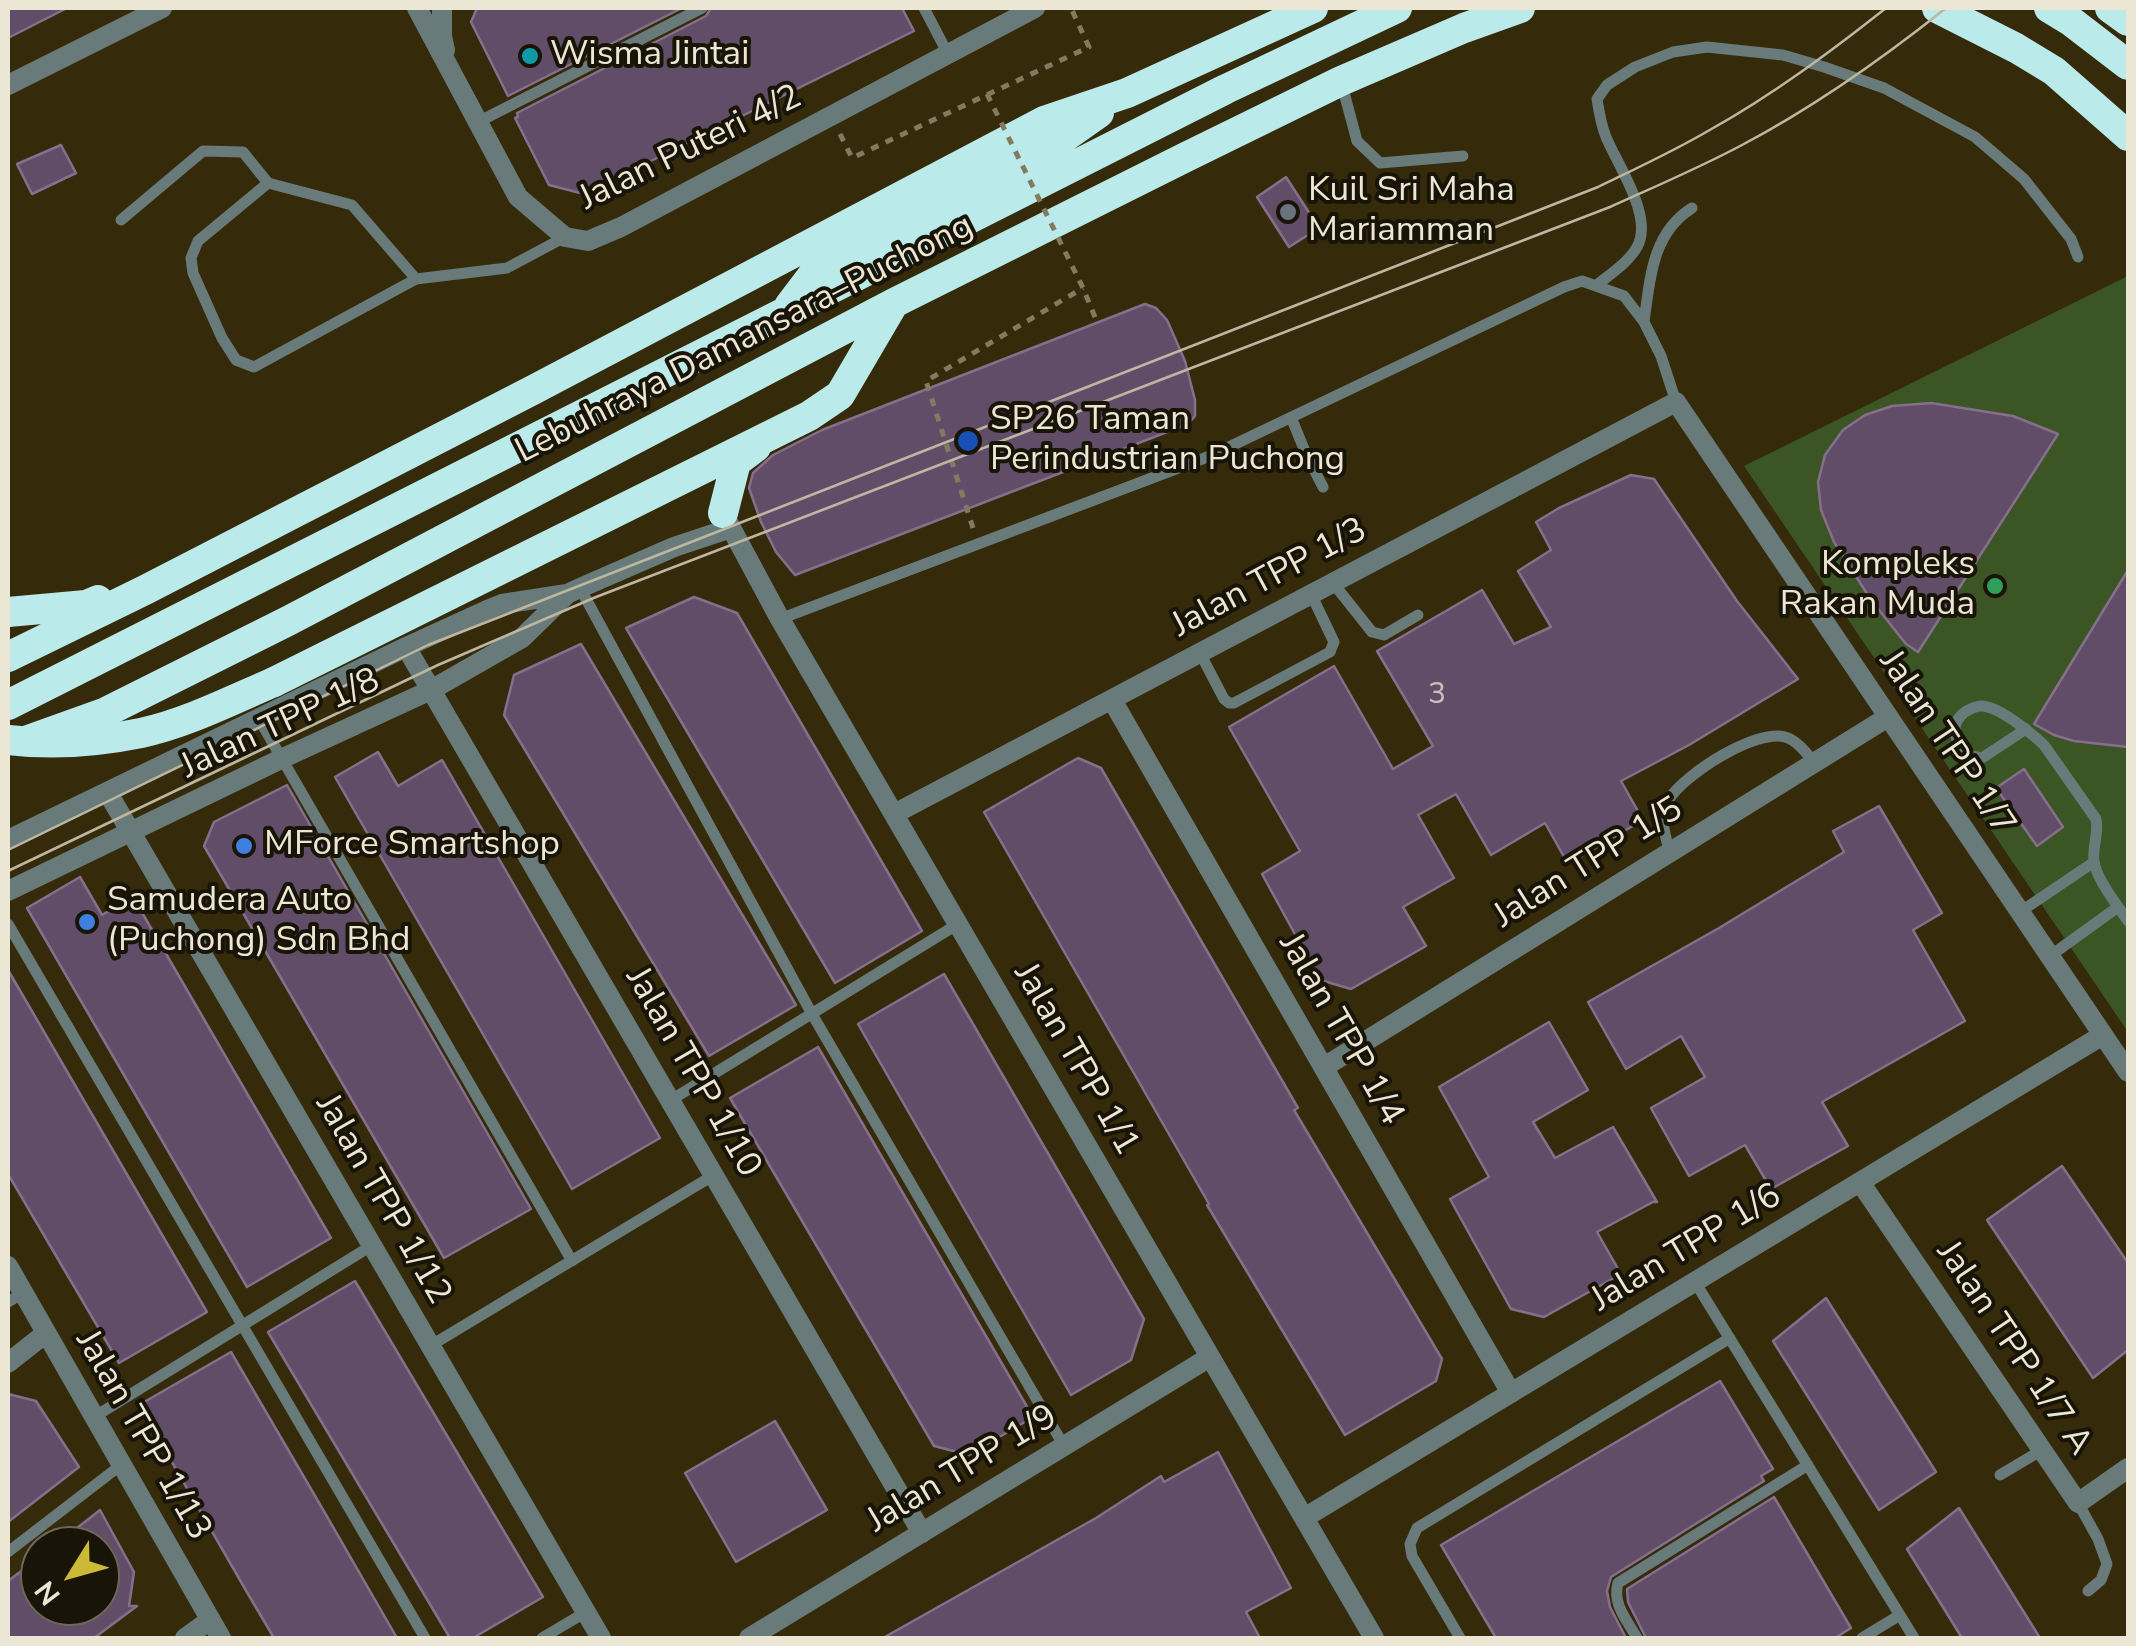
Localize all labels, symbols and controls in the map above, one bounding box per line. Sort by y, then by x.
place label: Wisma Jintai [550,35,749,77]
marker: Wisma Jintai [519,45,541,67]
street label: Jalan Puteri 4/2 [573,77,809,221]
place label: Kuil Sri Maha Mariamman [1308,171,1515,253]
marker: Kuil Sri Maha Mariamman [1277,201,1299,223]
street label: Lebuhraya Damansara–Puchong [509,206,981,474]
place label: SP26 Taman Perindustrian Puchong [990,400,1345,482]
marker: SP26 Taman Perindustrian Puchong [955,428,981,454]
street label: Jalan TPP 1/3 [1166,510,1374,648]
place label: Kompleks Rakan Muda [1780,545,1975,627]
marker: Kompleks Rakan Muda [1984,575,2006,597]
street label: Jalan TPP 1/7 [1869,644,2023,844]
street label: Jalan TPP 1/8 [175,661,387,789]
house number: 3 [1428,678,1446,714]
street label: Jalan TPP 1/5 [1487,790,1691,938]
place label: MForce Smartshop [264,825,560,867]
marker: MForce Smartshop [233,835,255,857]
place label: Samudera Auto (Puchong) Sdn Bhd [107,881,410,963]
marker: Samudera Auto (Puchong) Sdn Bhd [76,911,98,933]
street label: Jalan TPP 1/4 [1268,927,1412,1133]
street label: Jalan TPP 1/1 [1003,957,1147,1163]
street label: Jalan TPP 1/10 [615,961,769,1185]
street label: Jalan TPP 1/12 [305,1088,459,1312]
street label: Jalan TPP 1/6 [1584,1176,1790,1322]
street label: Jalan TPP 1/7 A [1926,1234,2100,1464]
street label: Jalan TPP 1/13 [65,1324,219,1548]
street label: Jalan TPP 1/9 [860,1397,1066,1543]
north arrow [20,1526,120,1626]
text: N [26,1573,69,1613]

